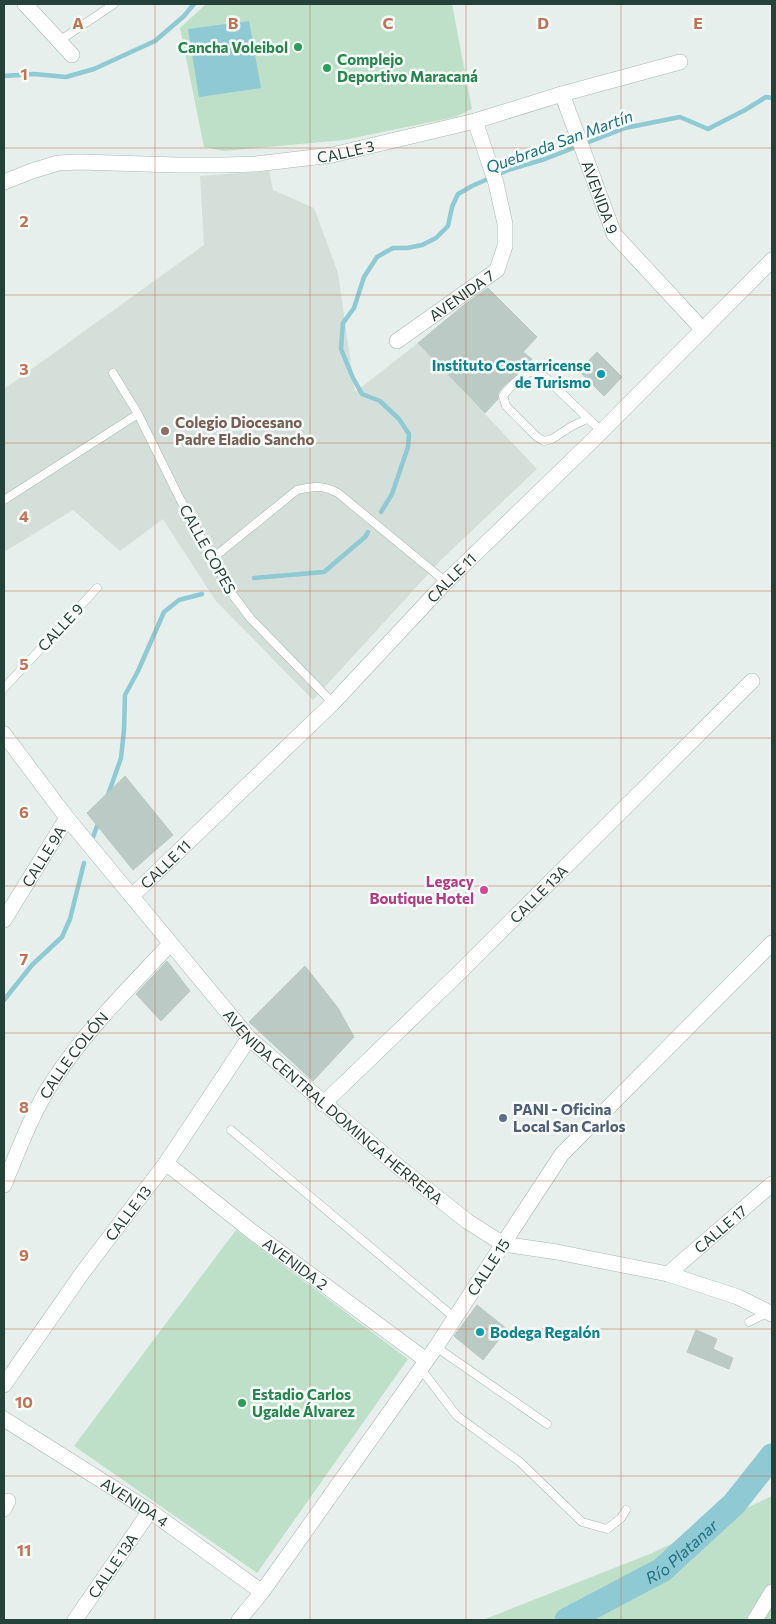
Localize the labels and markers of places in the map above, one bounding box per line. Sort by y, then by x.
place label: Cancha Voleibol [178,38,288,56]
marker: Cancha Voleibol [292,41,304,53]
place label: Complejo Deportivo Maracaná [337,50,478,85]
marker: Complejo Deportivo Maracaná [321,62,333,74]
place label: Instituto Costarricense de Turismo [432,356,591,391]
marker: Instituto Costarricense de Turismo [595,368,607,380]
place label: Colegio Diocesano Padre Eladio Sancho [175,413,314,448]
marker: Colegio Diocesano Padre Eladio Sancho [159,425,171,437]
place label: Legacy Boutique Hotel [369,872,475,907]
marker: Legacy Boutique Hotel [478,884,490,896]
place label: PANI - Oficina Local San Carlos [513,1100,625,1135]
marker: PANI - Oficina Local San Carlos [497,1112,509,1124]
place label: Bodega Regalón [490,1323,600,1341]
marker: Bodega Regalón [474,1326,486,1338]
place label: Estadio Carlos Ugalde Álvarez [252,1385,355,1420]
marker: Estadio Carlos Ugalde Álvarez [236,1397,248,1409]

